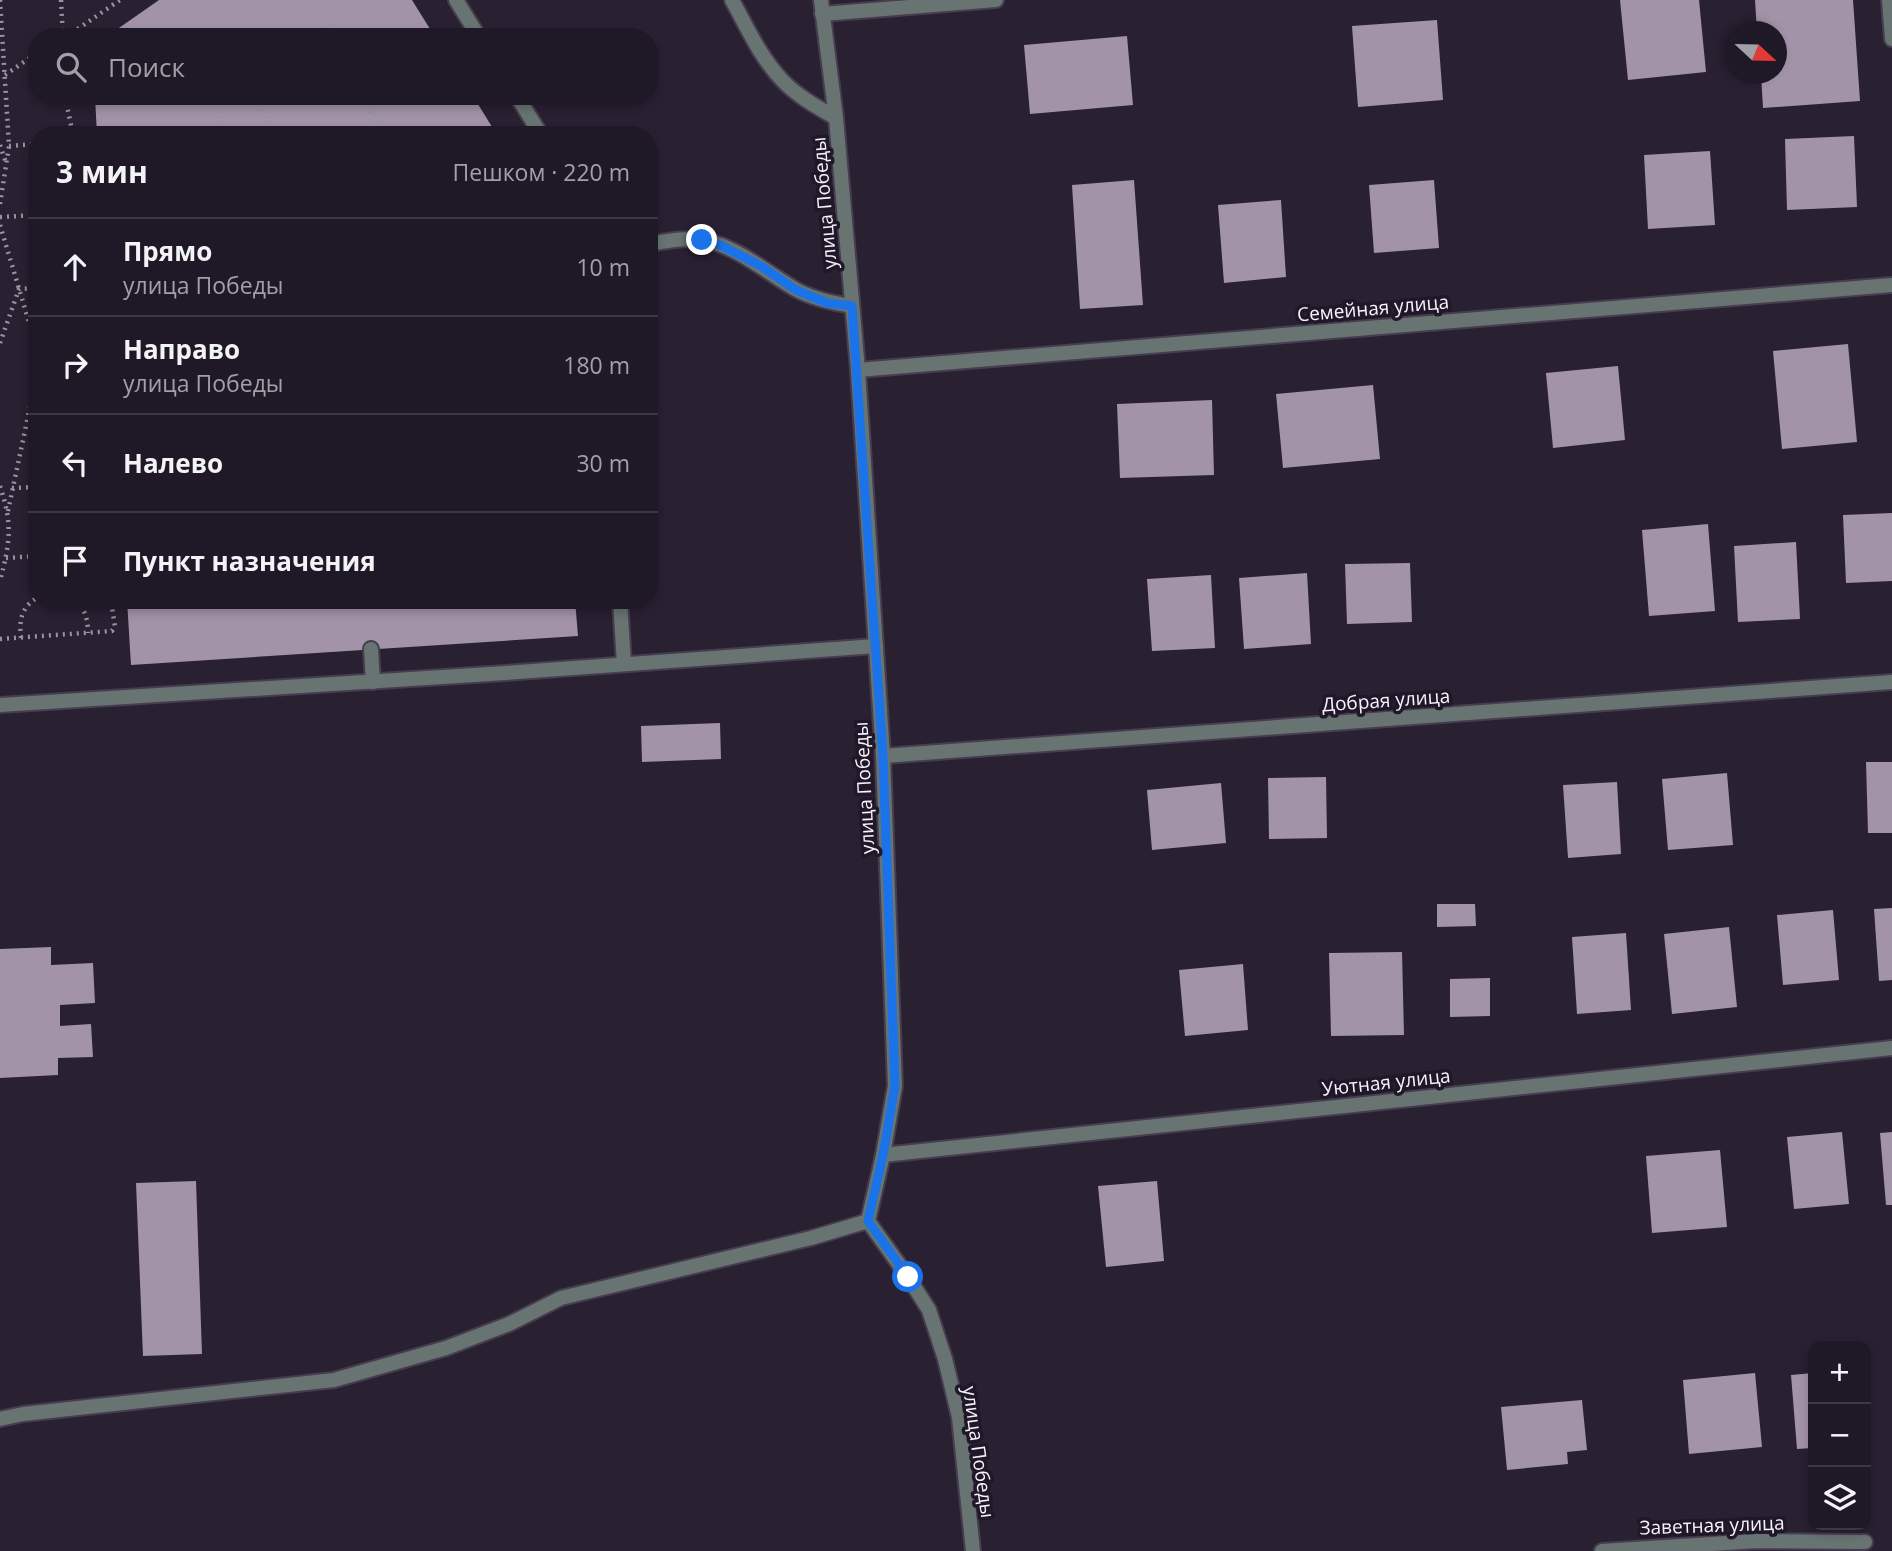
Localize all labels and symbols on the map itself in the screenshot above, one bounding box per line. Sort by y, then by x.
north arrow [1724,21,1787,84]
street label: улица Победы [805,136,843,270]
route end [686,224,717,255]
street label: Семейная улица [1296,288,1450,328]
street label: Добрая улица [1321,683,1451,717]
street label: улица Победы [848,721,880,855]
street label: Уютная улица [1320,1062,1452,1102]
route start [892,1261,923,1292]
street label: улица Победы [957,1385,1001,1519]
street label: Заветная улица [1639,1509,1785,1541]

